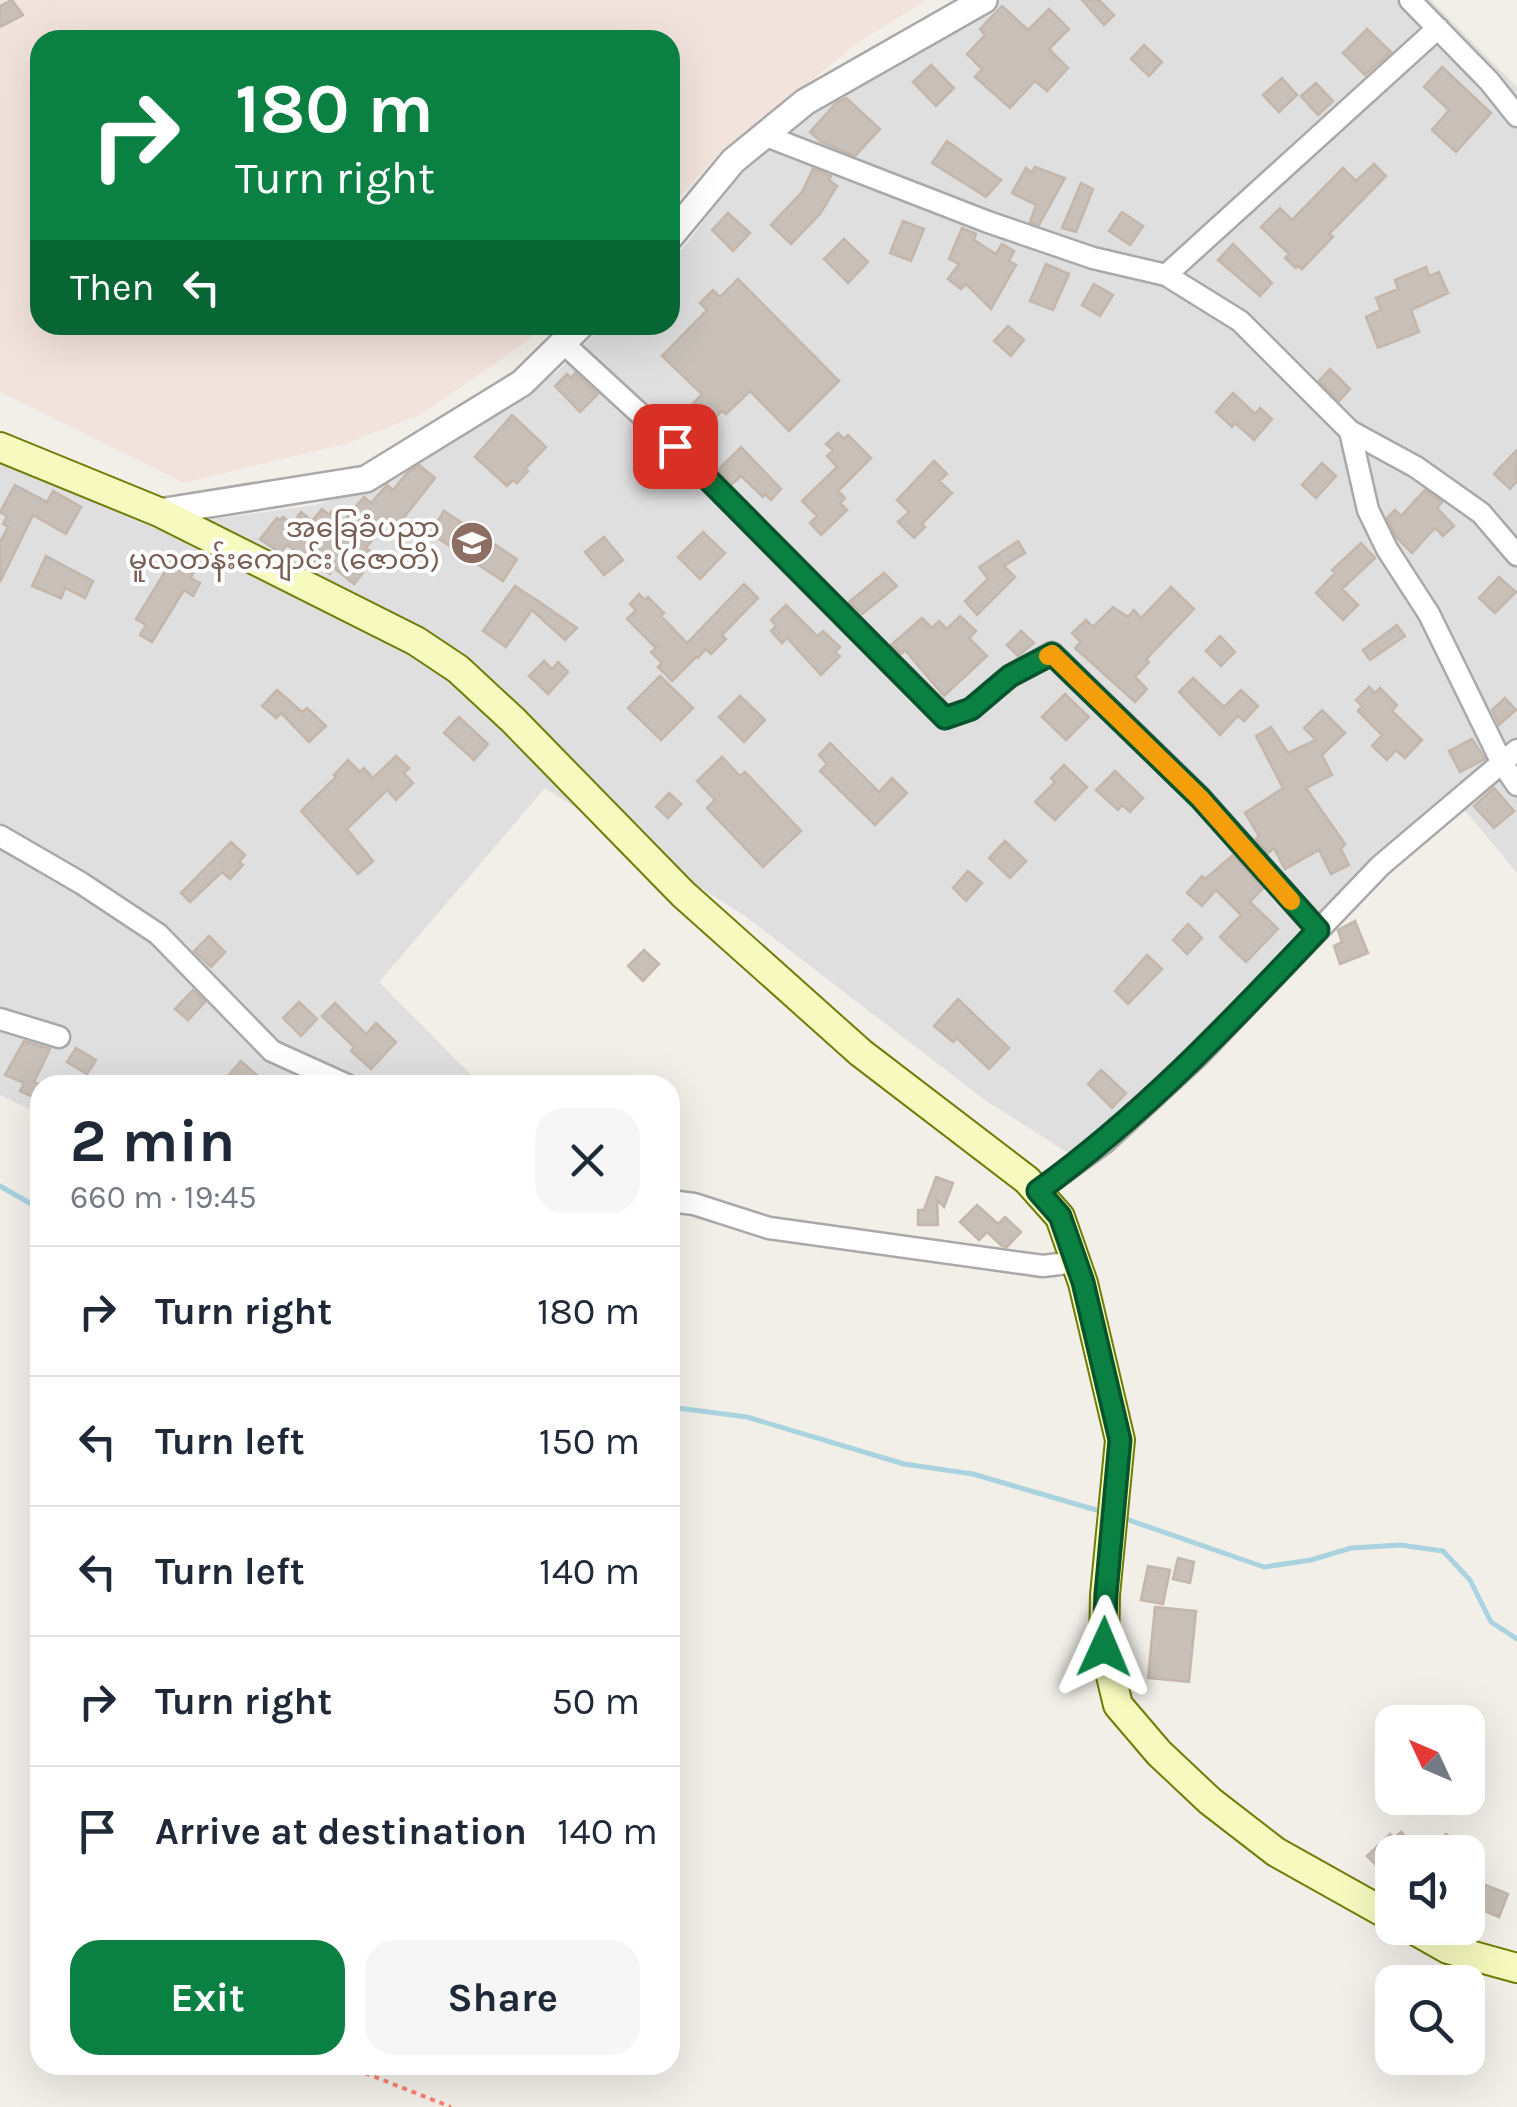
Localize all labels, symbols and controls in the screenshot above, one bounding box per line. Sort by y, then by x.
text: 180 m [235,68,434,150]
icon: right [70,70,200,200]
text: Turn right [235,152,435,204]
icon: left [174,260,229,315]
text: Then [70,265,154,310]
pin [633,404,718,489]
icon: arrive [648,419,703,474]
place label: အခြေခံပညာ မူလတန်းကျောင်း (ဇောတိ) [129,509,440,582]
school or university icon: အခြေခံပညာ မူလတန်းကျောင်း (ဇောတိ) [449,520,495,566]
text: 2 min [70,1106,235,1176]
button: close [535,1108,640,1213]
text: 660 m · 19:45 [70,1179,257,1216]
icon: right [70,1284,125,1339]
text: Turn right [155,1289,332,1334]
text: 180 m [537,1289,640,1334]
icon: left [70,1414,125,1469]
text: Turn left [155,1419,305,1464]
text: 150 m [539,1419,640,1464]
icon: left [70,1544,125,1599]
text: Turn left [155,1549,305,1594]
text: 140 m [539,1549,640,1594]
position arrow [1052,1595,1156,1699]
icon: right [70,1674,125,1729]
text: Turn right [155,1679,332,1724]
text: 50 m [551,1679,640,1724]
north arrow [1375,1705,1485,1815]
map controls [1375,1705,1485,2075]
icon: arrive [70,1804,125,1859]
text: Arrive at destination [155,1809,527,1854]
text: 140 m [557,1809,658,1854]
button: sound [1375,1835,1485,1945]
button: Exit [70,1940,345,2055]
button: Share [365,1940,640,2055]
button: search [1375,1965,1485,2075]

